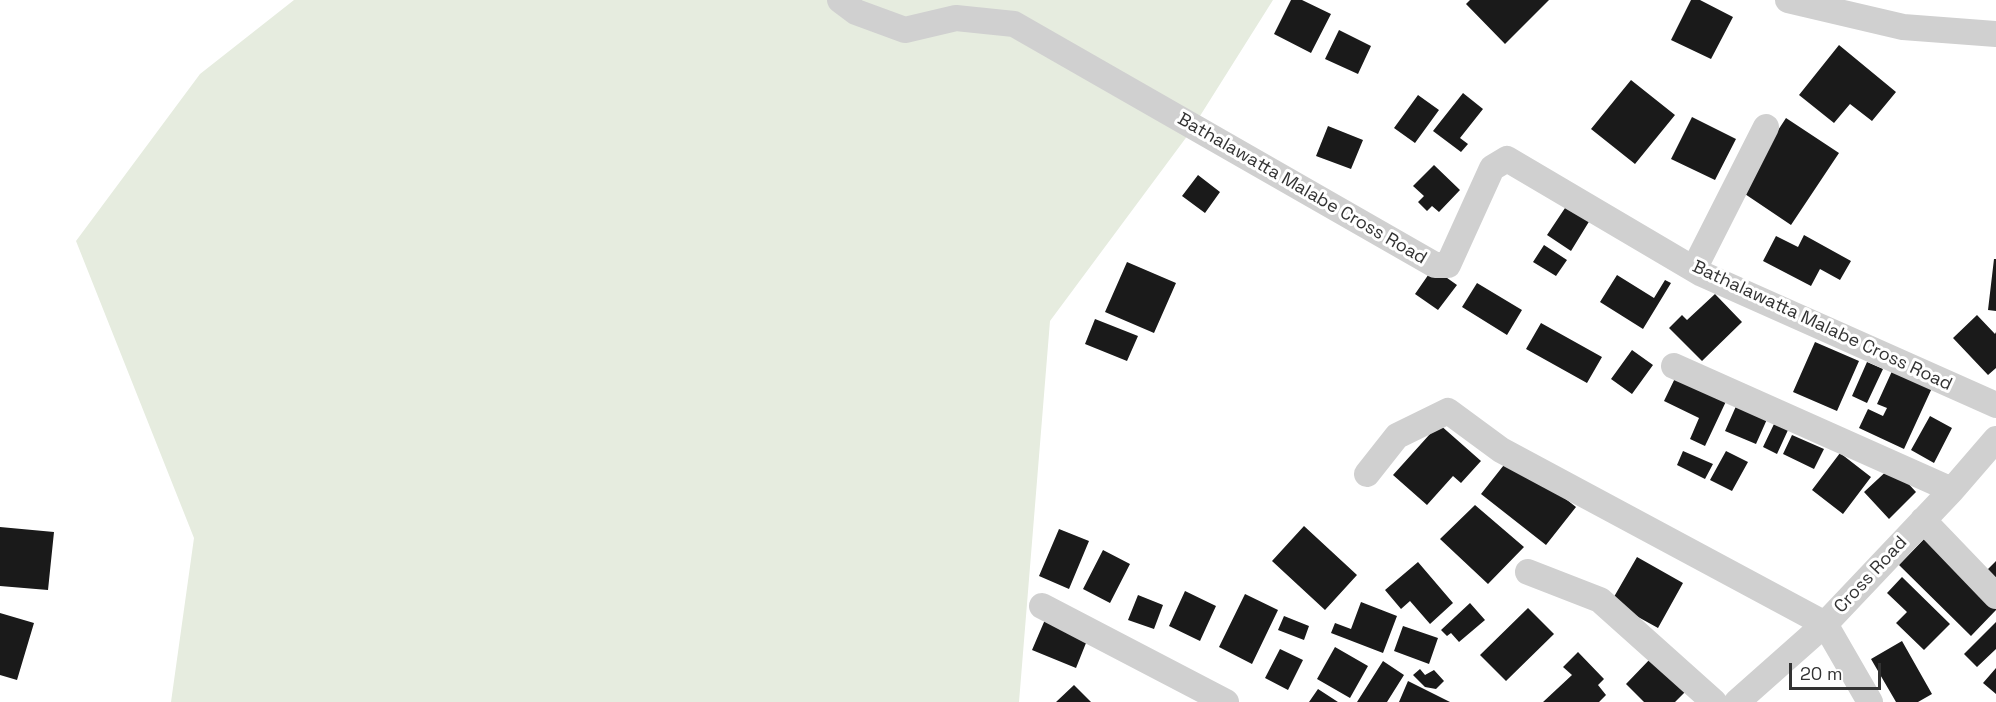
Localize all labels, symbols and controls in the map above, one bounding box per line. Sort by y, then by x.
street label: Bathalawatta Malabe Cross Road [1174,109,1430,269]
street label: Bathalawatta Malabe Cross Road [1689,256,1955,396]
street label: Cross Road [1830,532,1912,618]
scale bar [1792,651,1884,689]
text: 20 m [1800,662,1843,685]

